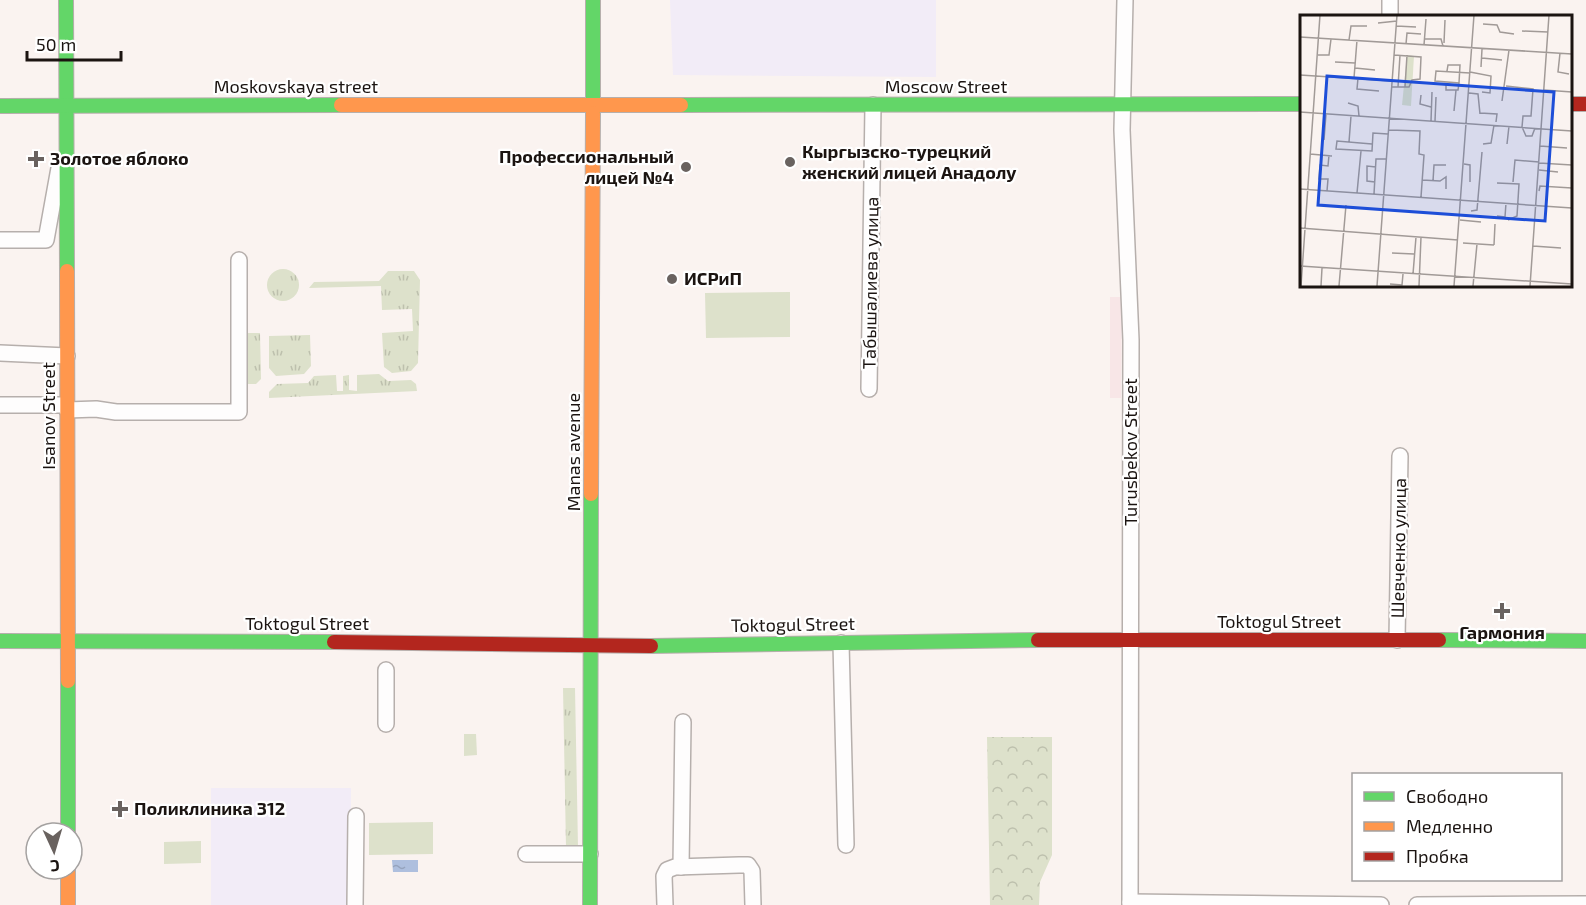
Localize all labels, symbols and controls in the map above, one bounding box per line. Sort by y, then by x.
inset map [1300,15,1571,286]
scale bar [27,24,122,62]
text: 50 m [36,33,76,55]
street label: Moskovskaya street [214,75,378,97]
street label: Moscow Street [885,75,1007,97]
place label: Кыргызско-турецкий женский лицей Анадолу [802,140,1017,183]
place label: Профессиональный лицей №4 [499,145,674,188]
place label: Золотое яблоко [50,147,189,169]
marker: Золотое яблоко [27,150,45,168]
marker: Кыргызско-турецкий женский лицей Анадолу [783,155,797,169]
marker: Профессиональный лицей №4 [679,160,693,174]
street label: Табышалиева улица [857,196,883,370]
place label: ИСРиП [684,267,742,289]
marker: ИСРиП [665,272,679,286]
street label: Isanov Street [37,362,59,470]
street label: Turusbekov Street [1119,378,1141,526]
street label: Manas avenue [562,393,584,511]
street label: Шевченко улица [1386,478,1410,618]
marker: Гармония [1493,602,1511,620]
street label: Toktogul Street [1217,610,1341,632]
street label: Toktogul Street [245,612,369,634]
street label: Toktogul Street [731,612,855,636]
place label: Гармония [1459,621,1545,643]
legend [1352,773,1562,881]
text: Свободно [1406,785,1488,807]
place label: Поликлиника 312 [134,797,285,819]
marker: Поликлиника 312 [111,800,129,818]
text: Медленно [1406,815,1493,837]
north arrow [24,821,84,881]
text: Пробка [1406,845,1469,867]
text: С [50,857,60,876]

